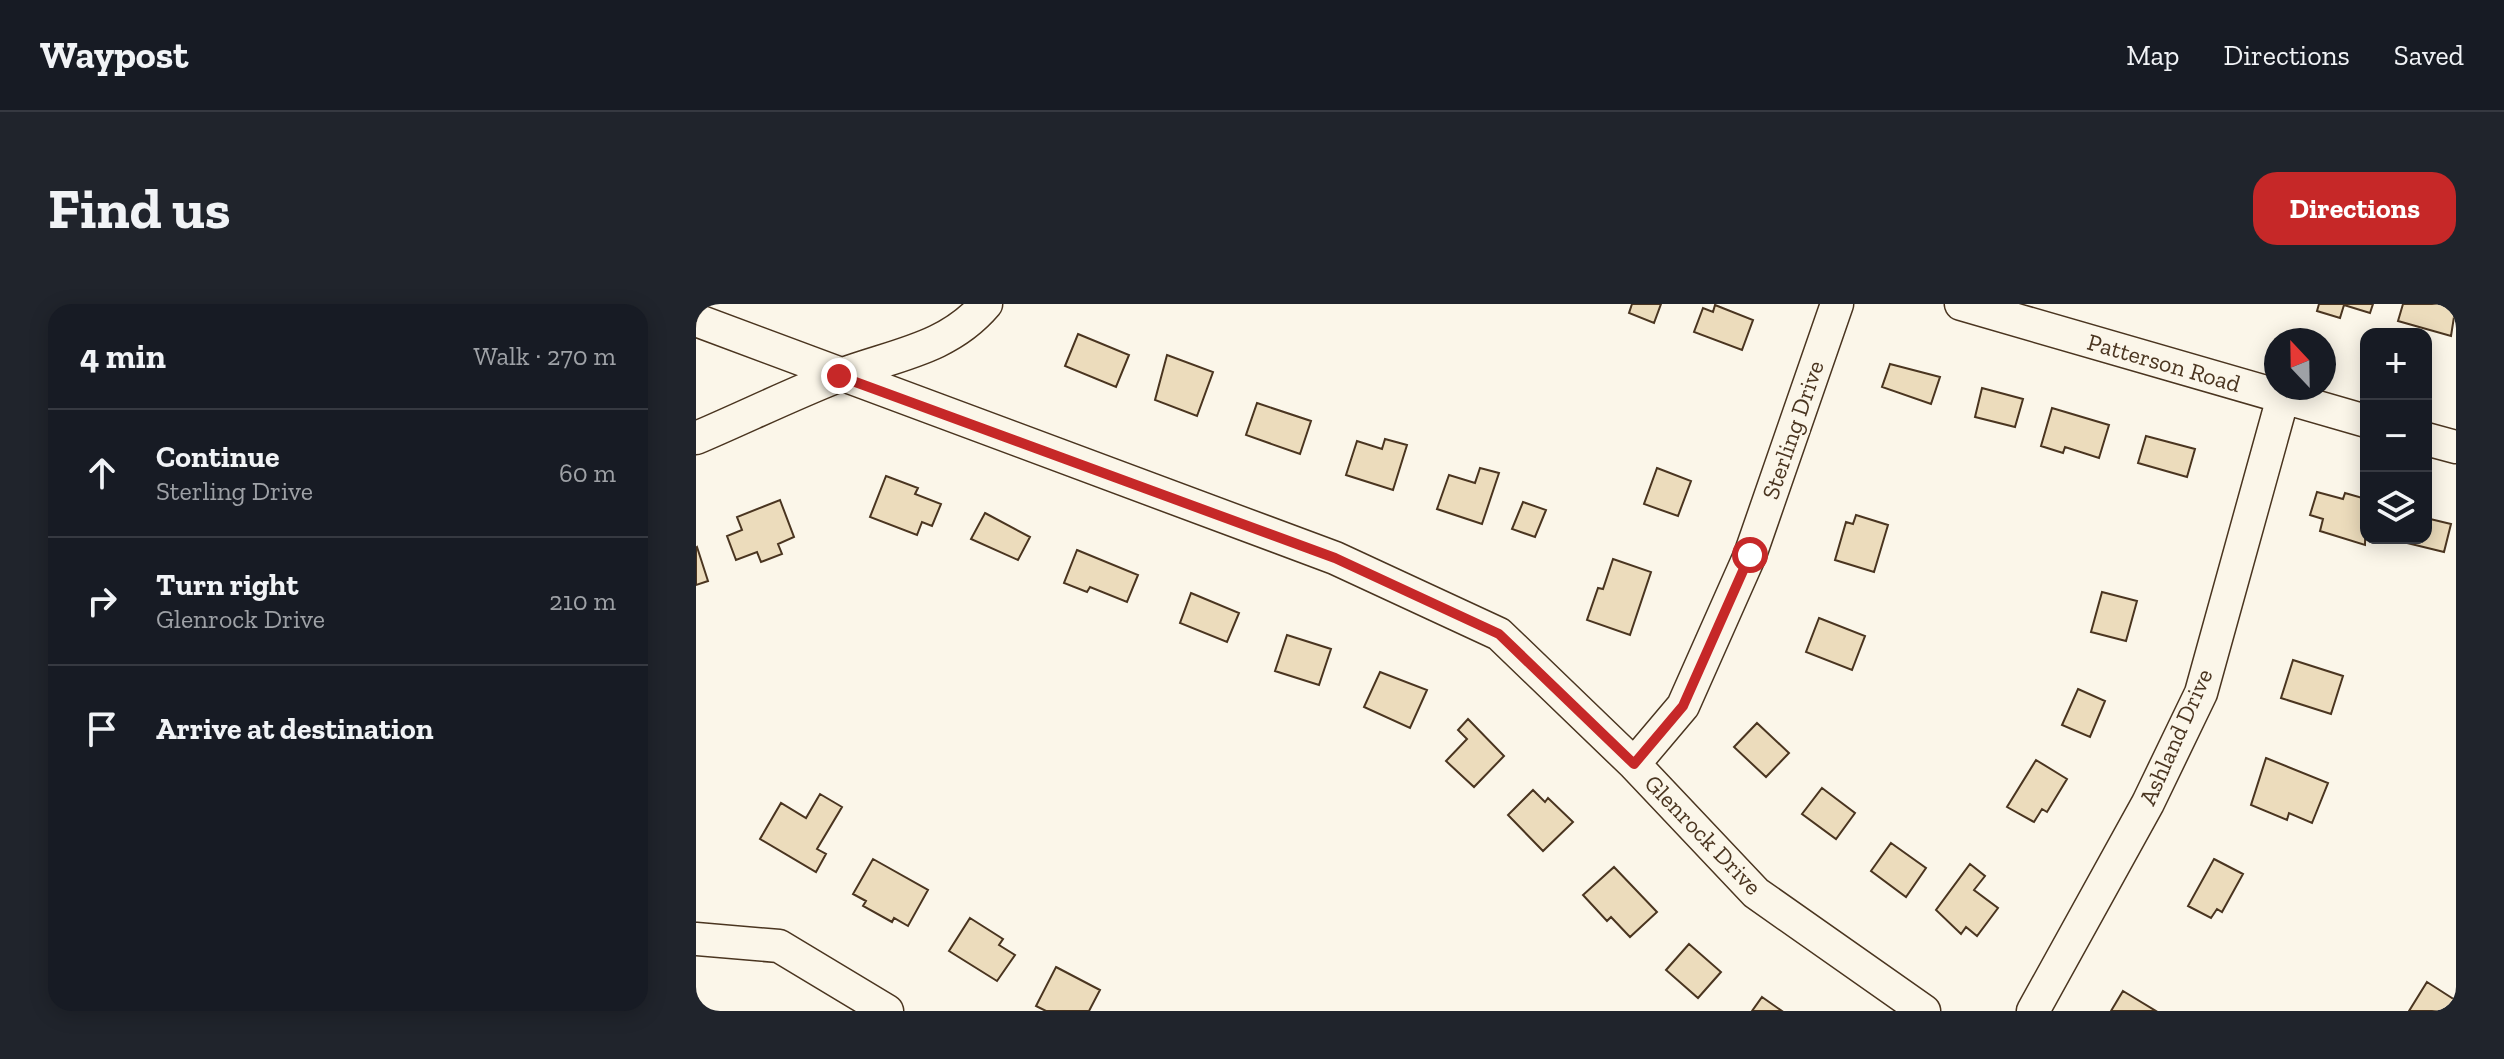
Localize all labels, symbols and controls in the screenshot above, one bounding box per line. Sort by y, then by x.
text: Waypost [40,32,188,78]
text: Map [2126,39,2179,72]
text: Directions [2223,39,2350,72]
text: Saved [2394,39,2464,72]
button: Directions [2253,172,2456,245]
text: Find us [48,175,231,242]
street label: Patterson Road [2084,327,2244,398]
north arrow [2264,328,2336,400]
map controls [2360,328,2432,544]
button: + [2360,328,2432,400]
text: 4 min [80,336,166,377]
text: Walk · 270 m [473,340,616,372]
street label: Sterling Drive [1755,357,1830,503]
route end [821,358,857,394]
button: − [2360,400,2432,472]
text: Continue [156,439,280,475]
icon: ahead [80,451,124,495]
text: 60 m [559,457,616,489]
button: layers [2360,472,2432,544]
text: Sterling Drive [156,475,313,507]
route start [1732,537,1768,573]
text: Turn right [156,567,298,603]
icon: right [80,579,124,623]
text: 210 m [549,585,616,617]
text: Glenrock Drive [156,603,325,635]
street label: Ashland Drive [2133,664,2219,810]
icon: arrive [80,707,124,751]
text: Arrive at destination [156,711,433,747]
street label: Glenrock Drive [1639,769,1768,901]

